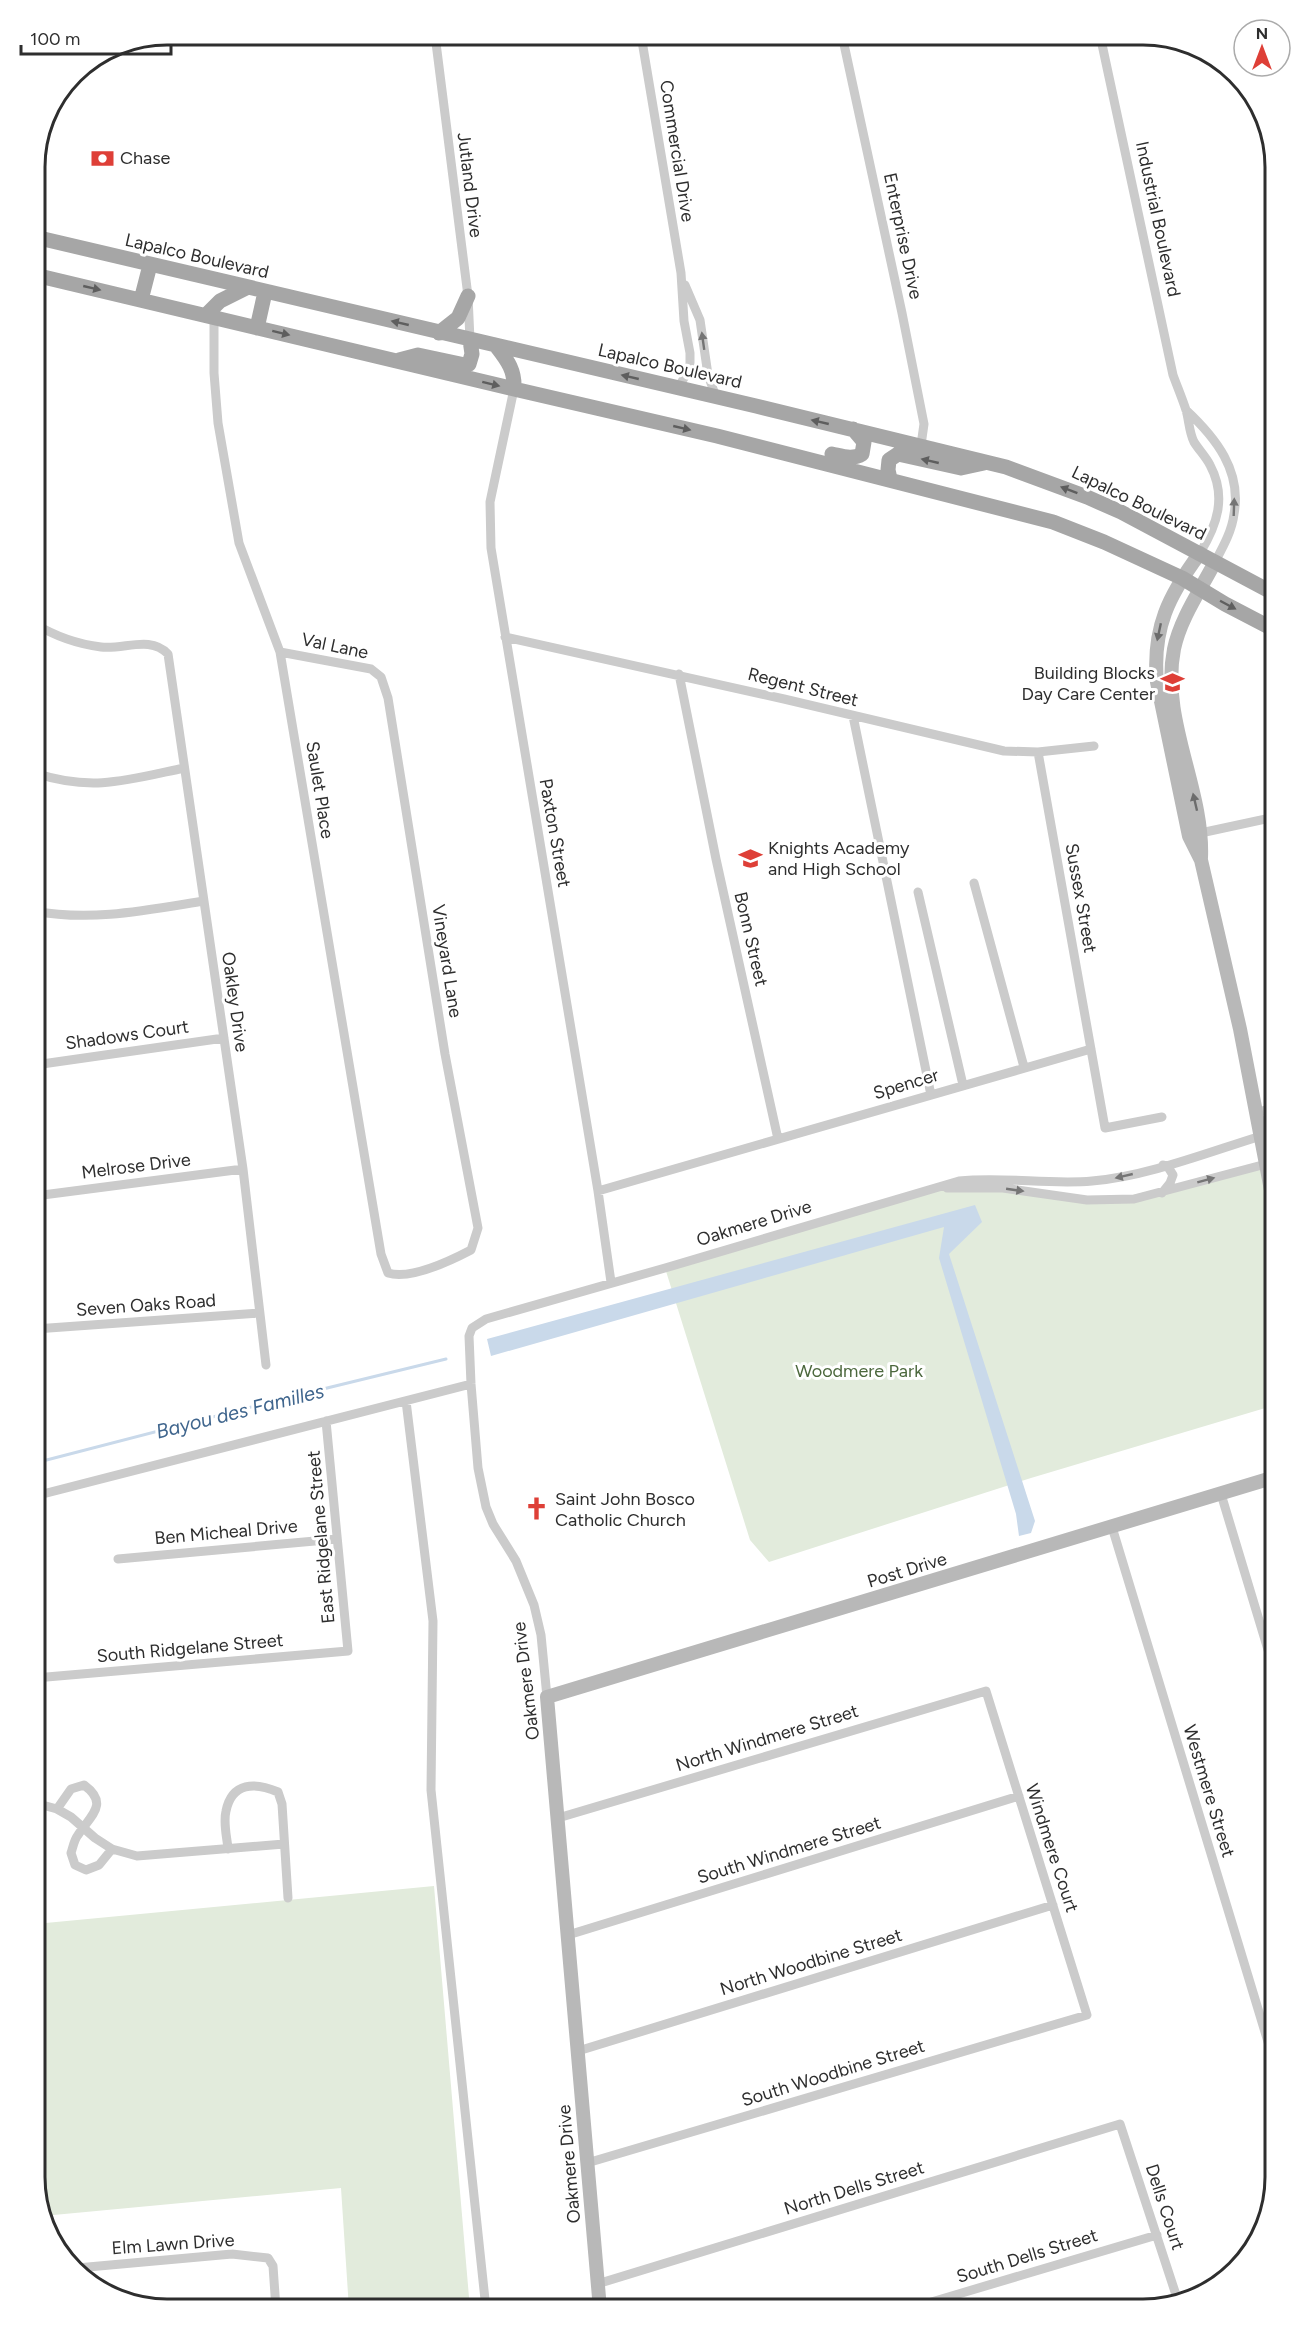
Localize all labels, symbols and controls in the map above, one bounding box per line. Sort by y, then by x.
scale bar [21,18,171,56]
north arrow [1232,18,1292,78]
text: N [1256,24,1268,43]
text: 100 m [30,28,80,50]
street label: Commercial Drive [655,79,699,224]
street label: Jutland Drive [453,131,487,239]
street label: Industrial Boulevard [1131,139,1185,299]
bank icon: Chase [89,145,115,171]
place label: Chase [120,147,171,169]
street label: Enterprise Drive [879,171,927,301]
street label: Lapalco Boulevard [123,229,271,283]
one-way arrow [83,284,102,293]
one-way arrow [390,318,409,328]
one-way arrow [272,329,291,339]
one-way arrow [698,331,707,350]
street label: Lapalco Boulevard [596,339,744,393]
one-way arrow [621,372,640,382]
one-way arrow [482,380,501,390]
one-way arrow [810,417,829,426]
one-way arrow [672,423,691,433]
one-way arrow [920,456,939,465]
street label: Lapalco Boulevard [1068,461,1210,545]
one-way arrow [1060,484,1078,494]
one-way arrow [1229,497,1239,516]
one-way arrow [1220,600,1237,610]
one-way arrow [1153,622,1163,641]
street label: Val Lane [300,628,371,664]
place label: Building Blocks Day Care Center [1022,662,1155,705]
street label: Regent Street [745,663,861,711]
school or university icon: Building Blocks Day Care Center [1160,670,1186,696]
street label: Saulet Place [301,740,339,840]
street label: Paxton Street [535,777,575,889]
one-way arrow [1190,793,1200,812]
place label: Knights Academy and High School [768,837,910,880]
street label: Sussex Street [1061,841,1102,955]
school or university icon: Knights Academy and High School [737,845,763,871]
street label: Bonn Street [729,890,773,989]
street label: Vineyard Lane [427,903,467,1019]
street label: Oakley Drive [217,950,253,1054]
street label: Shadows Court [64,1015,190,1055]
street label: Spencer [871,1064,941,1104]
street label: Melrose Drive [80,1148,192,1184]
one-way arrow [1115,1172,1133,1182]
one-way arrow [1197,1175,1216,1185]
one-way arrow [1005,1185,1024,1194]
street label: Oakmere Drive [694,1195,814,1251]
street label: Seven Oaks Road [75,1289,217,1321]
park label: Woodmere Park [795,1360,923,1382]
water label: Bayou des Familles [153,1378,327,1443]
street label: East Ridgelane Street [302,1449,340,1624]
place label: Saint John Bosco Catholic Church [555,1488,695,1531]
church icon: Saint John Bosco Catholic Church [524,1496,550,1522]
street label: Ben Micheal Drive [154,1515,299,1549]
street label: Post Drive [865,1547,950,1592]
street label: Oakmere Drive [508,1620,544,1741]
street label: South Ridgelane Street [96,1629,284,1667]
street label: North Windmere Street [673,1700,861,1776]
street label: Westmere Street [1178,1722,1240,1860]
street label: Windmere Court [1021,1781,1083,1915]
street label: South Windmere Street [695,1812,884,1888]
street label: North Woodbine Street [717,1924,905,2000]
street label: South Woodbine Street [739,2035,927,2111]
street label: Oakmere Drive [553,2104,585,2224]
street label: North Dells Street [781,2156,927,2220]
street label: Dells Court [1141,2161,1189,2253]
street label: South Dells Street [954,2224,1100,2288]
street label: Elm Lawn Drive [111,2229,235,2259]

